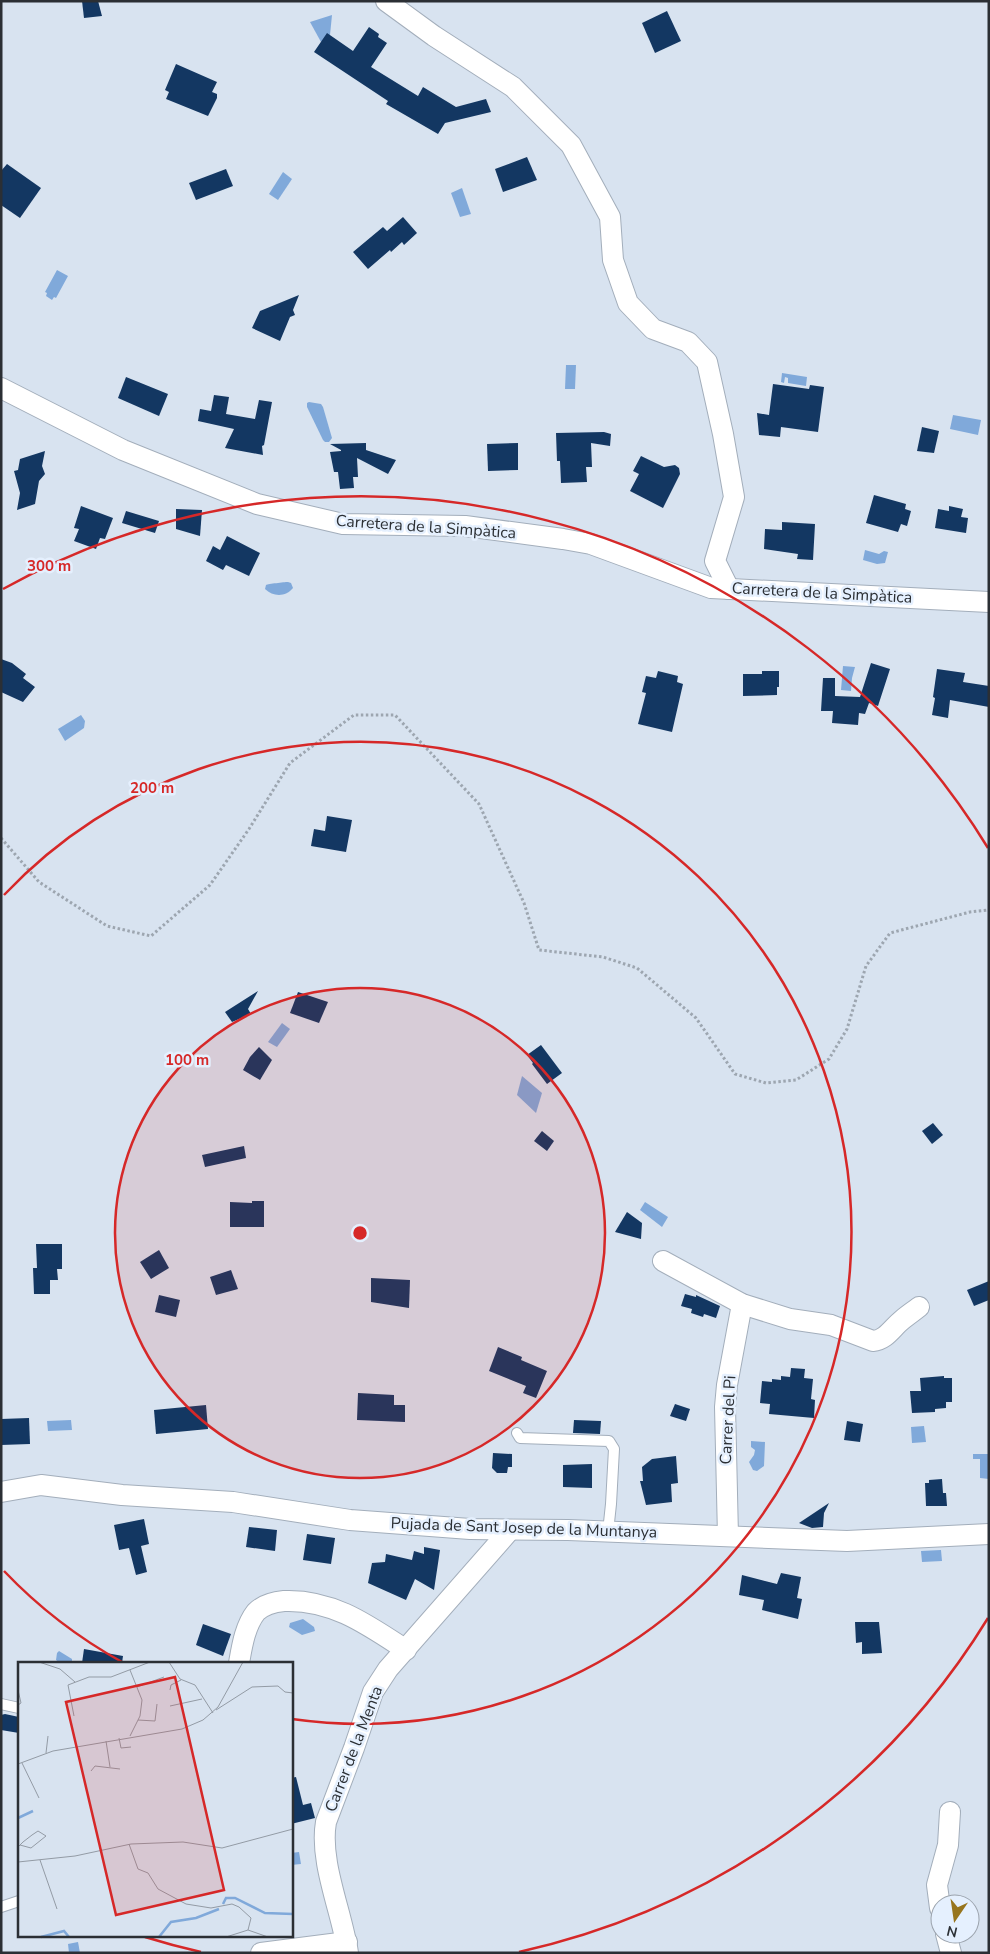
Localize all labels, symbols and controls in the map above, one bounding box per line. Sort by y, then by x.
street label: Carretera de la Simpàtica [335,510,517,544]
text: 300 m [27,556,71,576]
street label: Carretera de la Simpàtica [731,577,913,609]
text: 200 m [130,778,174,798]
text: 100 m [165,1050,209,1070]
centre of rings [351,1224,369,1242]
street label: Carrer del Pi [715,1375,741,1465]
street label: Pujada de Sant Josep de la Muntanya [390,1512,658,1544]
inset map [18,1662,292,1936]
street label: Carrer de la Menta [320,1683,388,1815]
north arrow [930,1894,980,1944]
text: N [945,1921,959,1942]

